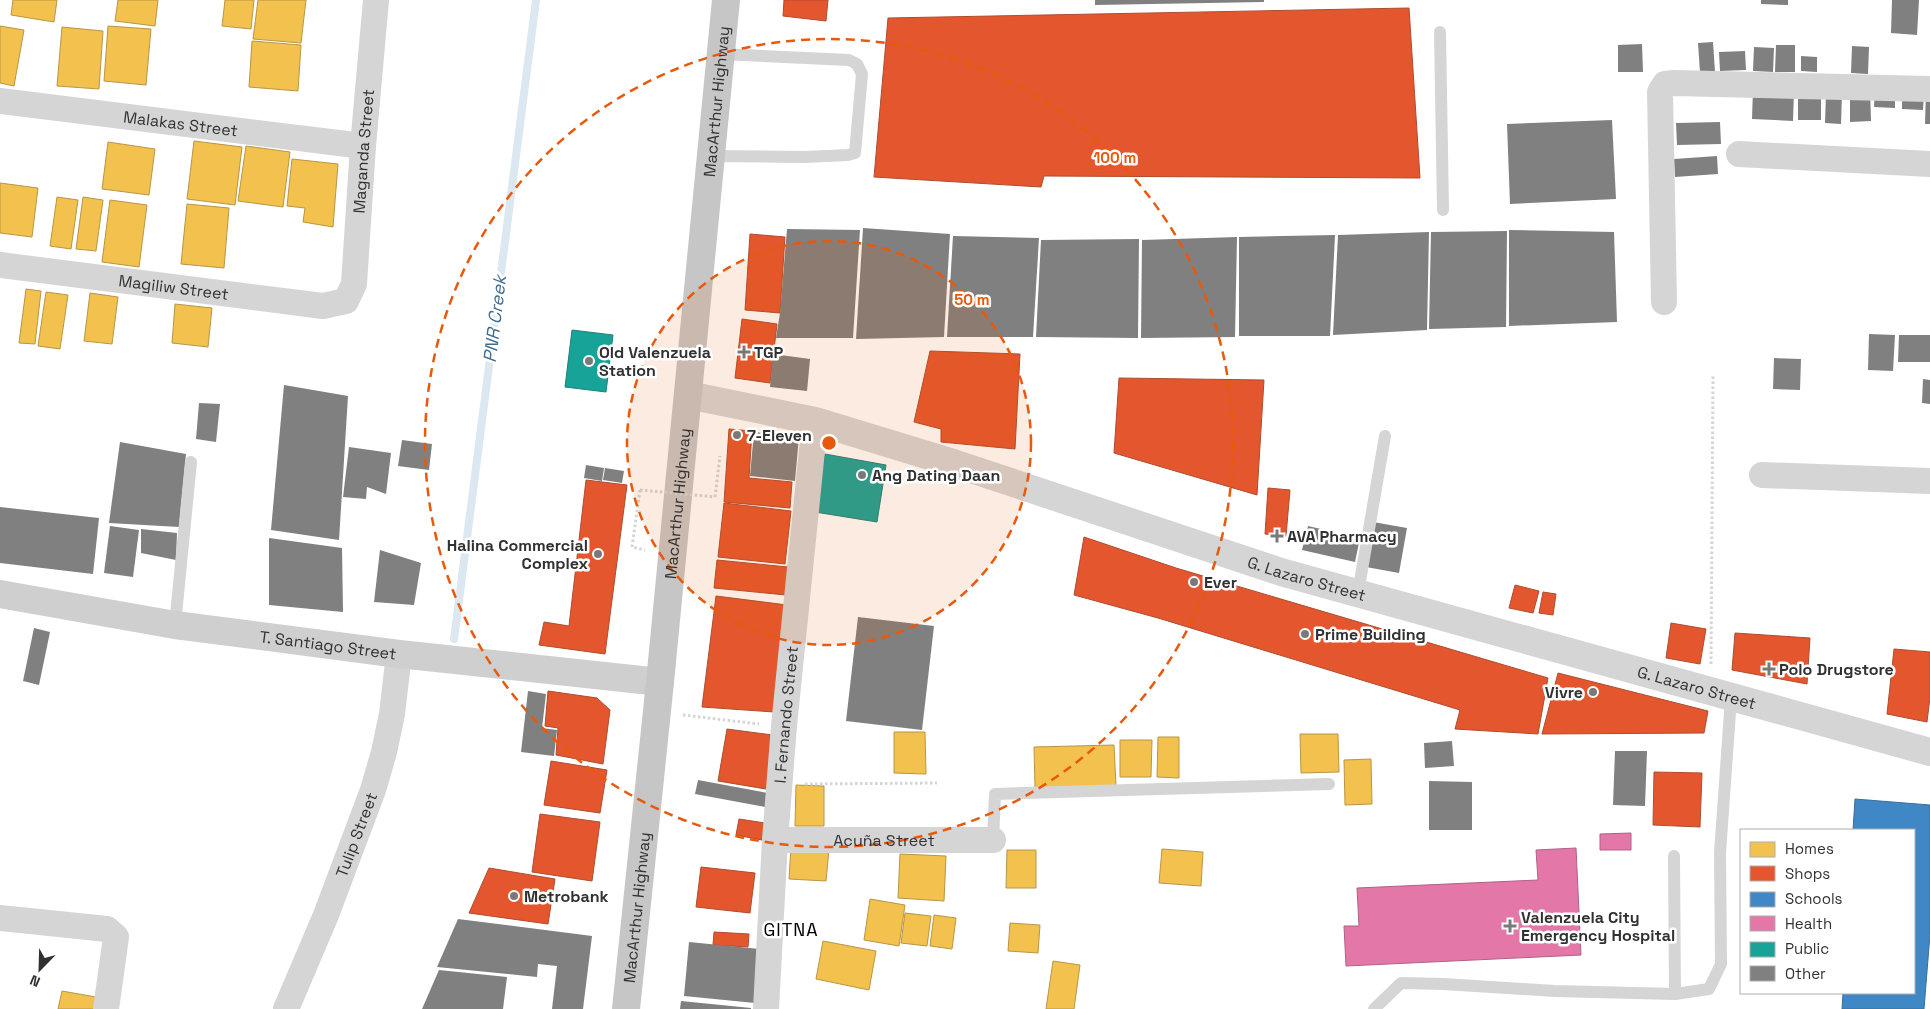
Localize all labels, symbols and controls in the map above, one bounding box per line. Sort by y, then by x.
street label: MacArthur Highway [699,25,734,178]
street label: Maganda Street [349,88,379,214]
street label: Malakas Street [122,106,239,141]
text: 100 m [1094,148,1136,167]
street label: Magiliw Street [117,270,230,305]
water label: PNR Creek [478,272,512,364]
text: 50 m [954,290,990,309]
place label: Old Valenzuela Station [599,342,711,381]
place label: TGP [754,342,784,363]
marker: TGP [738,346,750,358]
marker: Old Valenzuela Station [583,355,595,367]
place label: 7-Eleven [747,425,812,446]
street label: MacArthur Highway [660,427,696,580]
marker: 7-Eleven [731,429,743,441]
centre of rings [820,434,838,452]
place label: Ang Dating Daan [872,465,1000,486]
marker: Ang Dating Daan [856,469,868,481]
place label: AVA Pharmacy [1287,526,1397,547]
marker: AVA Pharmacy [1271,530,1283,542]
place label: Halina Commercial Complex [447,535,589,574]
marker: Halina Commercial Complex [592,548,604,560]
street label: G. Lazaro Street [1245,552,1368,606]
place label: Ever [1204,572,1237,593]
marker: Ever [1188,576,1200,588]
place label: Prime Building [1315,624,1426,645]
street label: T. Santiago Street [258,626,398,665]
marker: Prime Building [1299,628,1311,640]
street label: I. Fernando Street [770,645,803,784]
place label: Polo Drugstore [1779,659,1894,680]
street label: G. Lazaro Street [1635,661,1758,714]
marker: Polo Drugstore [1763,663,1775,675]
place label: Vivre [1545,682,1583,703]
marker: Vivre [1587,686,1599,698]
street label: Tulip Street [331,789,382,880]
legend [1740,829,1915,994]
street label: Acuña Street [833,830,935,851]
street label: MacArthur Highway [619,831,655,984]
text: Homes [1785,839,1834,858]
text: Shops [1785,864,1830,883]
place label: Metrobank [524,886,609,907]
text: Schools [1785,889,1843,908]
marker: Metrobank [508,890,520,902]
place label: Valenzuela City Emergency Hospital [1521,907,1675,946]
text: Health [1785,914,1832,933]
district label: GITNA [763,918,819,941]
marker: Valenzuela City Emergency Hospital [1503,919,1517,933]
text: Public [1785,939,1829,958]
north arrow [15,944,65,994]
text: Other [1785,964,1826,983]
text: N [27,971,43,991]

